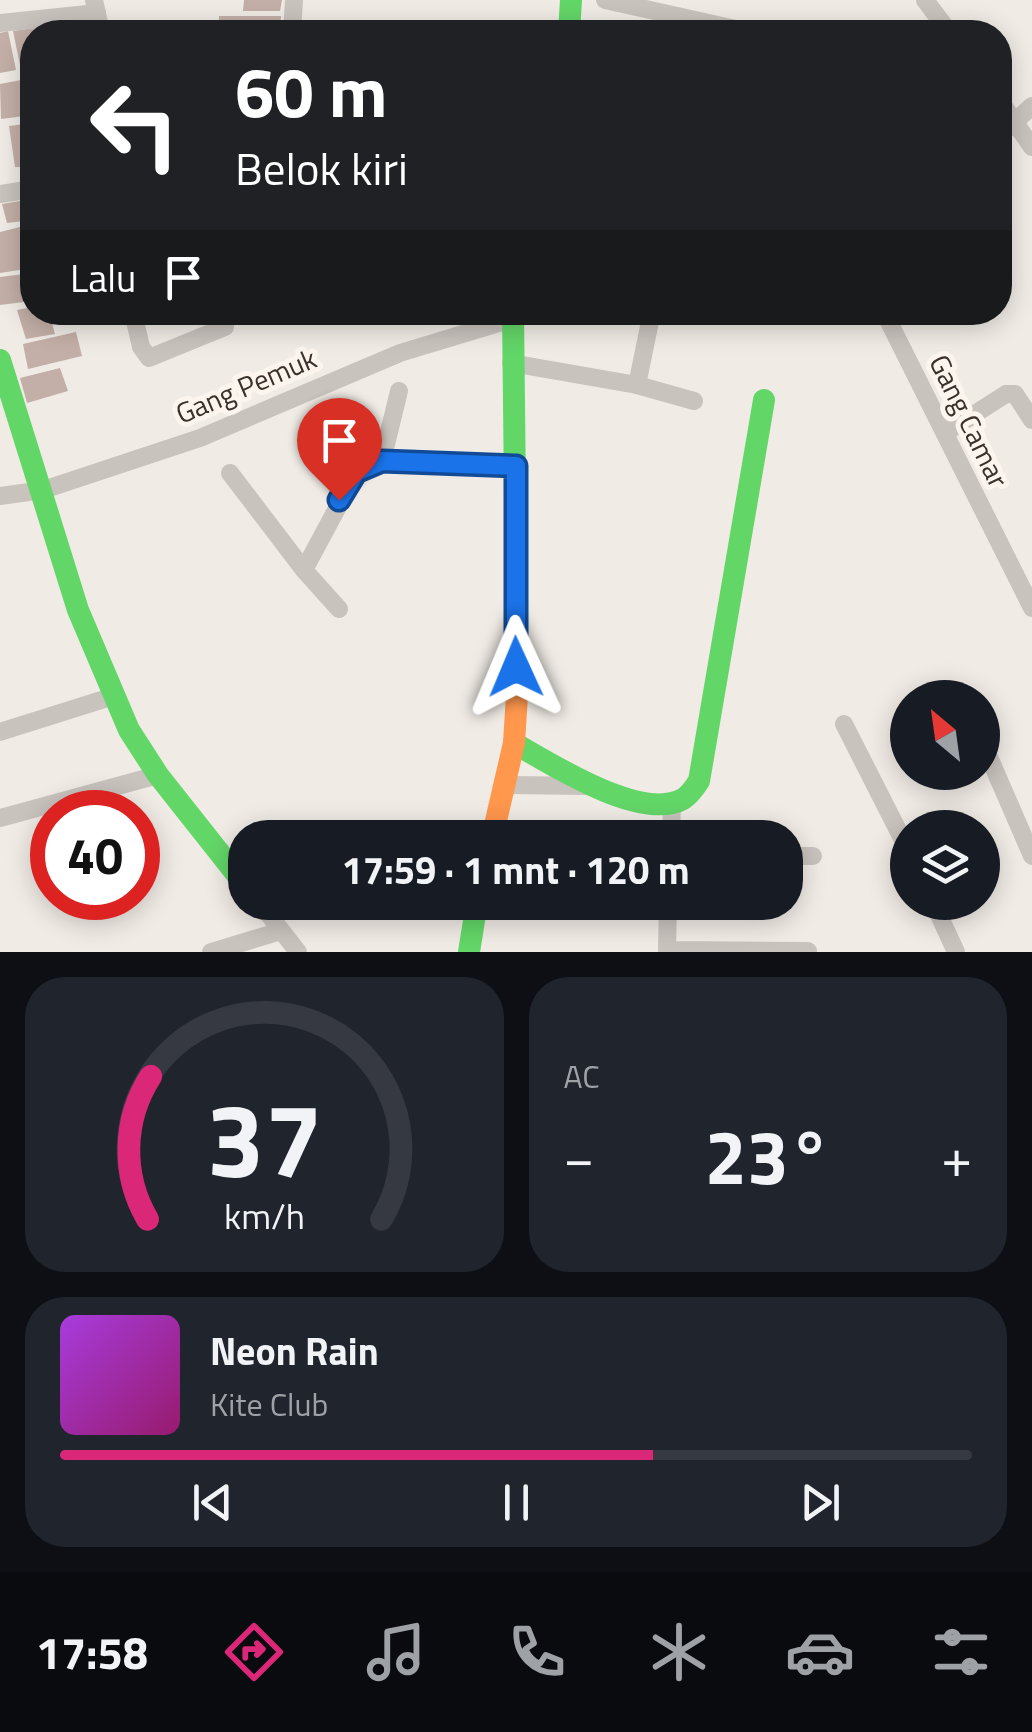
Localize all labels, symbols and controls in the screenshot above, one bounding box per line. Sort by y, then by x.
text: 60 m [235,38,388,144]
icon: left [70,60,200,190]
text: Belok kiri [235,134,408,202]
text: Lalu [70,249,136,307]
icon: arrive [156,250,211,305]
street label: Gang Pemuk [169,337,323,434]
street label: Gang Camar [919,347,1020,495]
pin [297,398,382,501]
icon: arrive [312,413,367,468]
position arrow [464,615,568,719]
north arrow [890,680,1000,790]
map controls [890,680,1000,920]
speed limit sign: 40 [30,790,160,920]
button: layers [890,810,1000,920]
text: 17:59 · 1 mnt · 120 m [341,841,690,899]
text: AC [564,1052,600,1100]
text: 37 [206,1059,322,1217]
text: 23° [705,1099,831,1213]
text: − [564,1115,594,1198]
text: + [941,1115,972,1198]
text: km/h [224,1188,305,1243]
text: Neon Rain [210,1322,379,1380]
text: Kite Club [210,1380,328,1428]
icon: previous [185,1475,240,1530]
icon: pause [489,1475,544,1530]
icon: next [793,1475,848,1530]
icon: directions [219,1617,289,1687]
icon: music [361,1617,431,1687]
icon: phone [502,1617,572,1687]
icon: climate [644,1617,714,1687]
icon: car [785,1617,855,1687]
icon: filters [926,1617,996,1687]
text: 17:58 [36,1618,148,1686]

